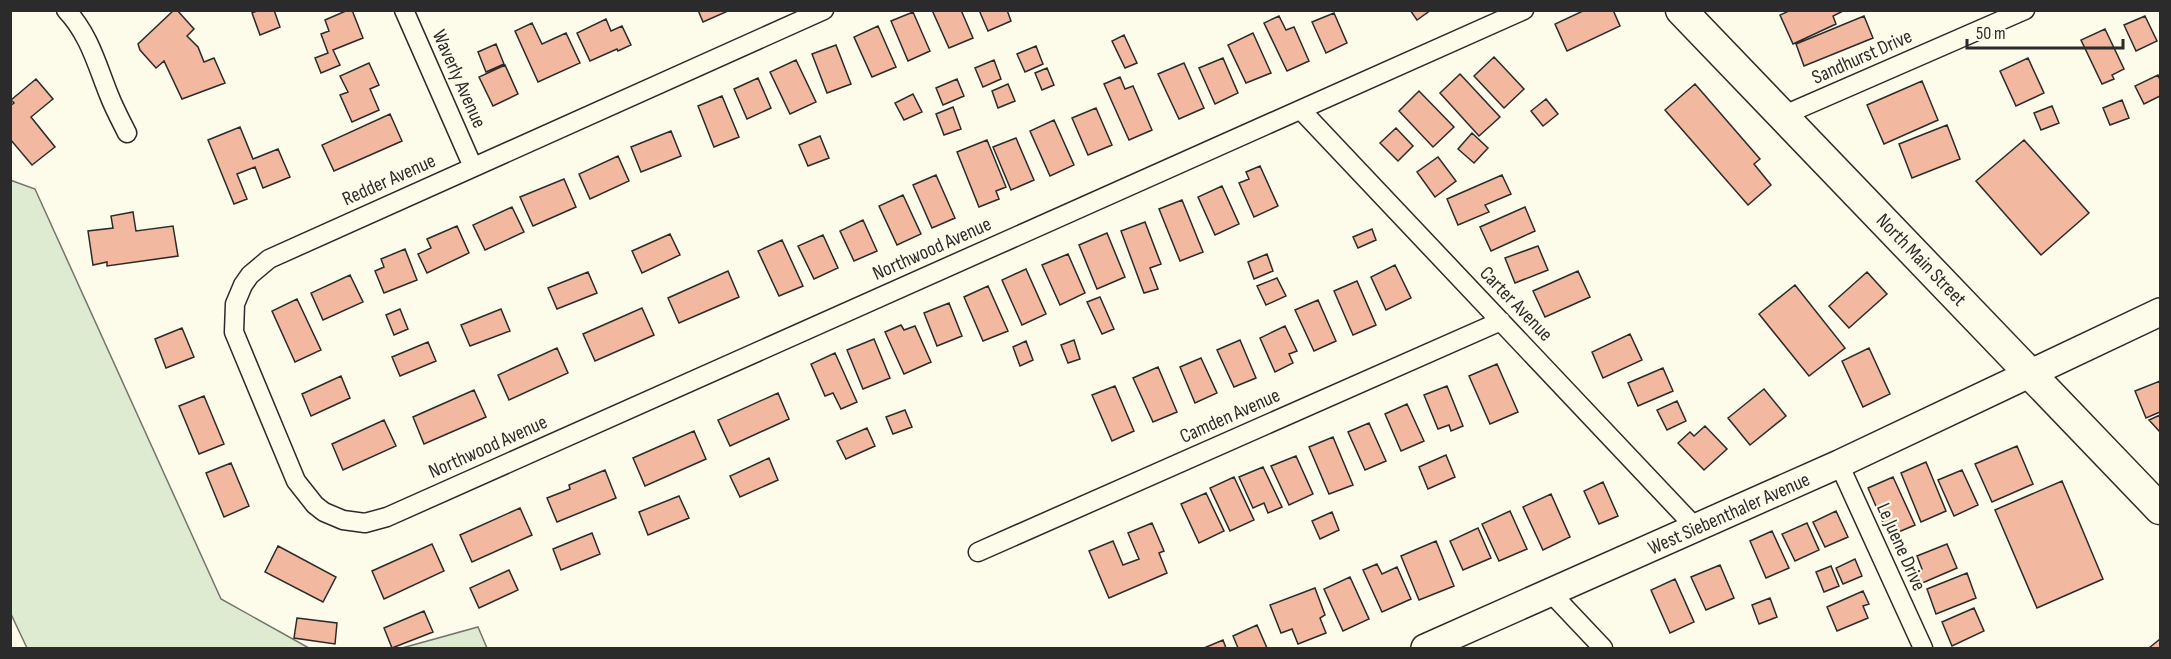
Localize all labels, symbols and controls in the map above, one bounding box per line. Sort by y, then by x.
scale bar [1967,12,2123,50]
text: 50 m [1976,23,2006,44]
street label: Sandhurst Drive [1808,24,1916,90]
street label: Waverly Avenue [427,26,491,132]
street label: Redder Avenue [339,149,439,211]
street label: North Main Street [1871,209,1971,311]
street label: Northwood Avenue [869,212,995,286]
street label: Carter Avenue [1474,262,1558,346]
street label: Camden Avenue [1176,383,1284,449]
street label: Northwood Avenue [425,410,551,484]
street label: West Siebenthaler Avenue [1644,468,1814,560]
street label: Le Juene Drive [1871,499,1931,595]

